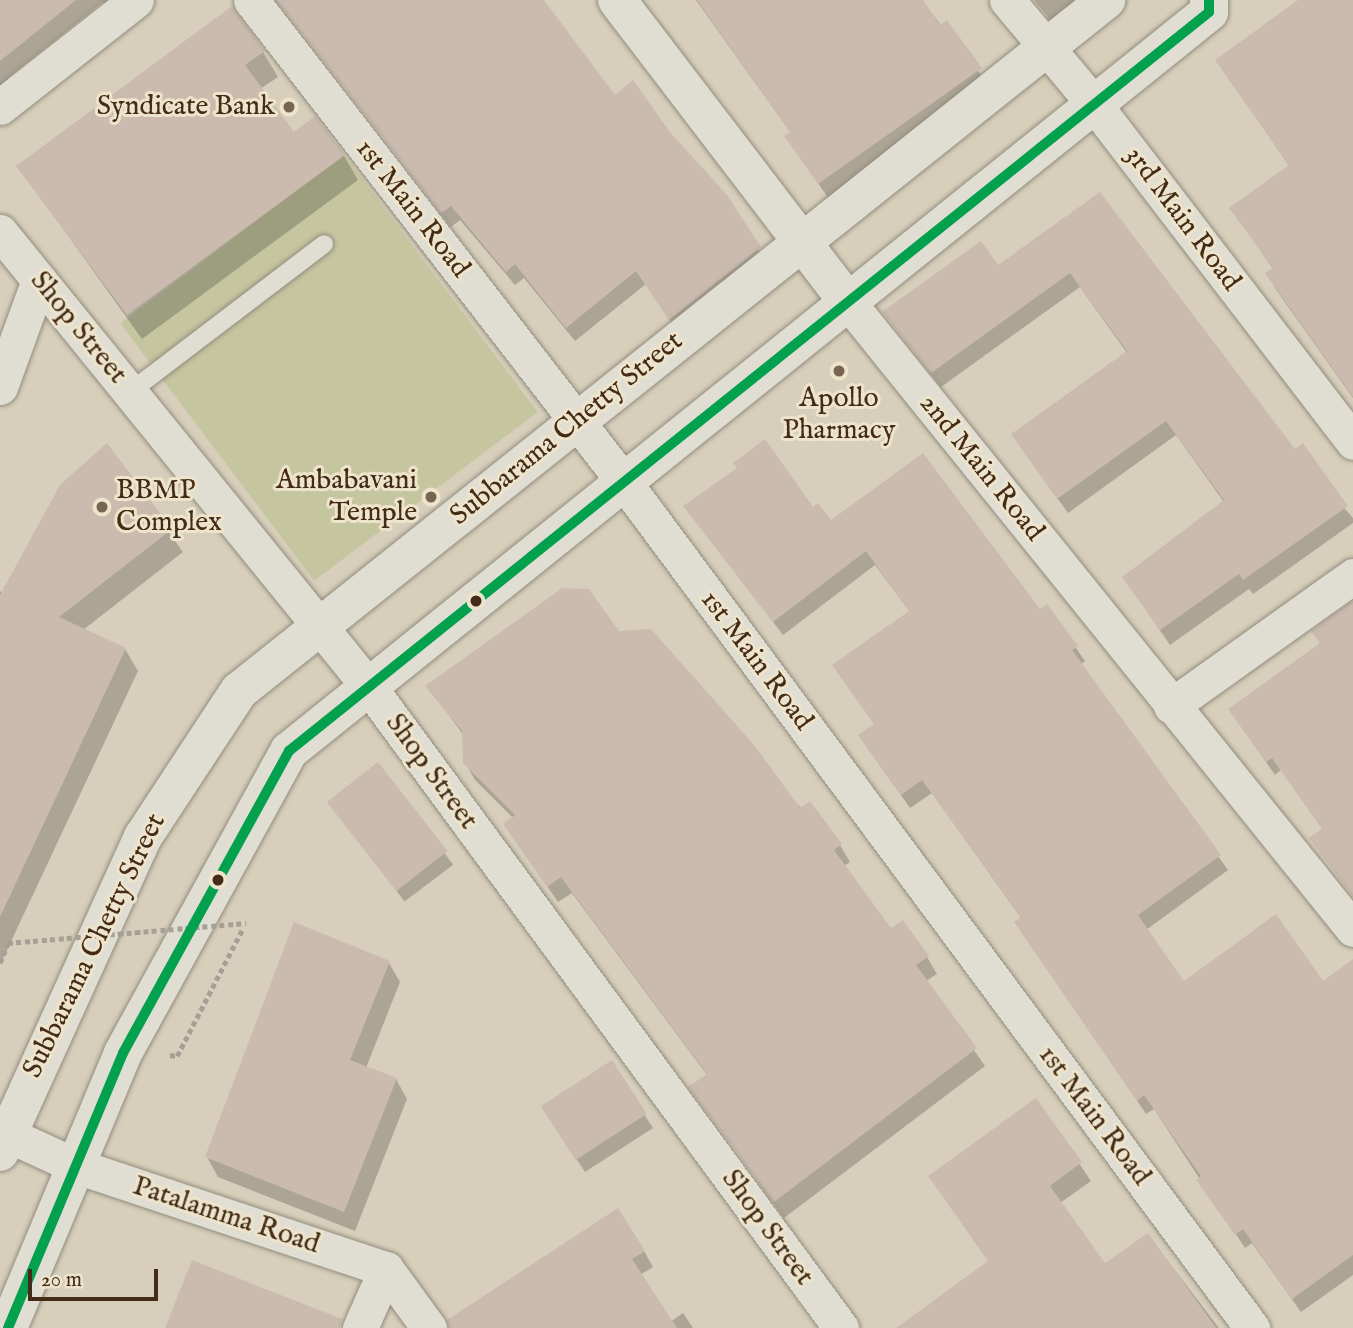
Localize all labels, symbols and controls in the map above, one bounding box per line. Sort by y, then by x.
place label: Syndicate Bank [97,90,275,124]
marker: Syndicate Bank [281,99,297,115]
street label: 1st Main Road [348,133,476,285]
street label: 3rd Main Road [1117,140,1247,298]
street label: Shop Street [22,265,134,391]
street label: Subbarama Chetty Street [444,325,690,533]
marker: Apollo Pharmacy [831,363,847,379]
place label: Apollo Pharmacy [783,382,895,448]
street label: 2nd Main Road [912,388,1050,548]
place label: Ambabavani Temple [276,464,417,530]
place label: BBMP Complex [116,474,222,540]
marker: Ambabavani Temple [423,489,439,505]
marker: BBMP Complex [94,499,110,515]
street label: 1st Main Road [693,585,819,737]
unlabelled marker [469,594,483,608]
street label: Shop Street [378,707,484,837]
street label: Subbarama Chetty Street [16,809,174,1083]
unlabelled marker [211,873,225,887]
street label: 1st Main Road [1031,1040,1157,1192]
street label: Shop Street [714,1163,820,1293]
street label: Patalamma Road [128,1170,324,1262]
scale bar [32,1254,161,1298]
text: 20 m [41,1267,82,1294]

